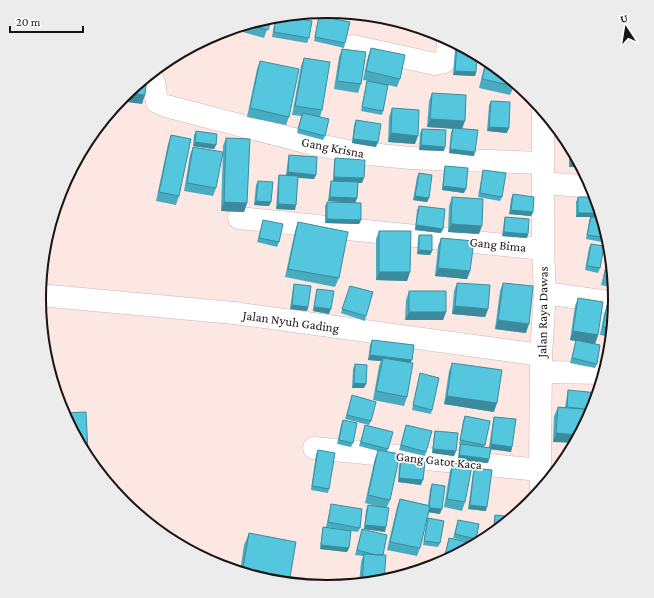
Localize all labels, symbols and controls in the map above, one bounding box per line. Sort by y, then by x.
scale bar [10,8,83,34]
north arrow [606,8,646,48]
text: U [619,11,629,25]
text: 20 m [16,15,41,29]
street label: Gang Krisna [300,134,366,161]
street label: Gang Bima [469,234,527,255]
street label: Jalan Raya Dawas [534,266,551,359]
street label: Jalan Nyuh Gading [241,307,341,336]
street label: Gang Gatot Kaca [395,449,483,472]

